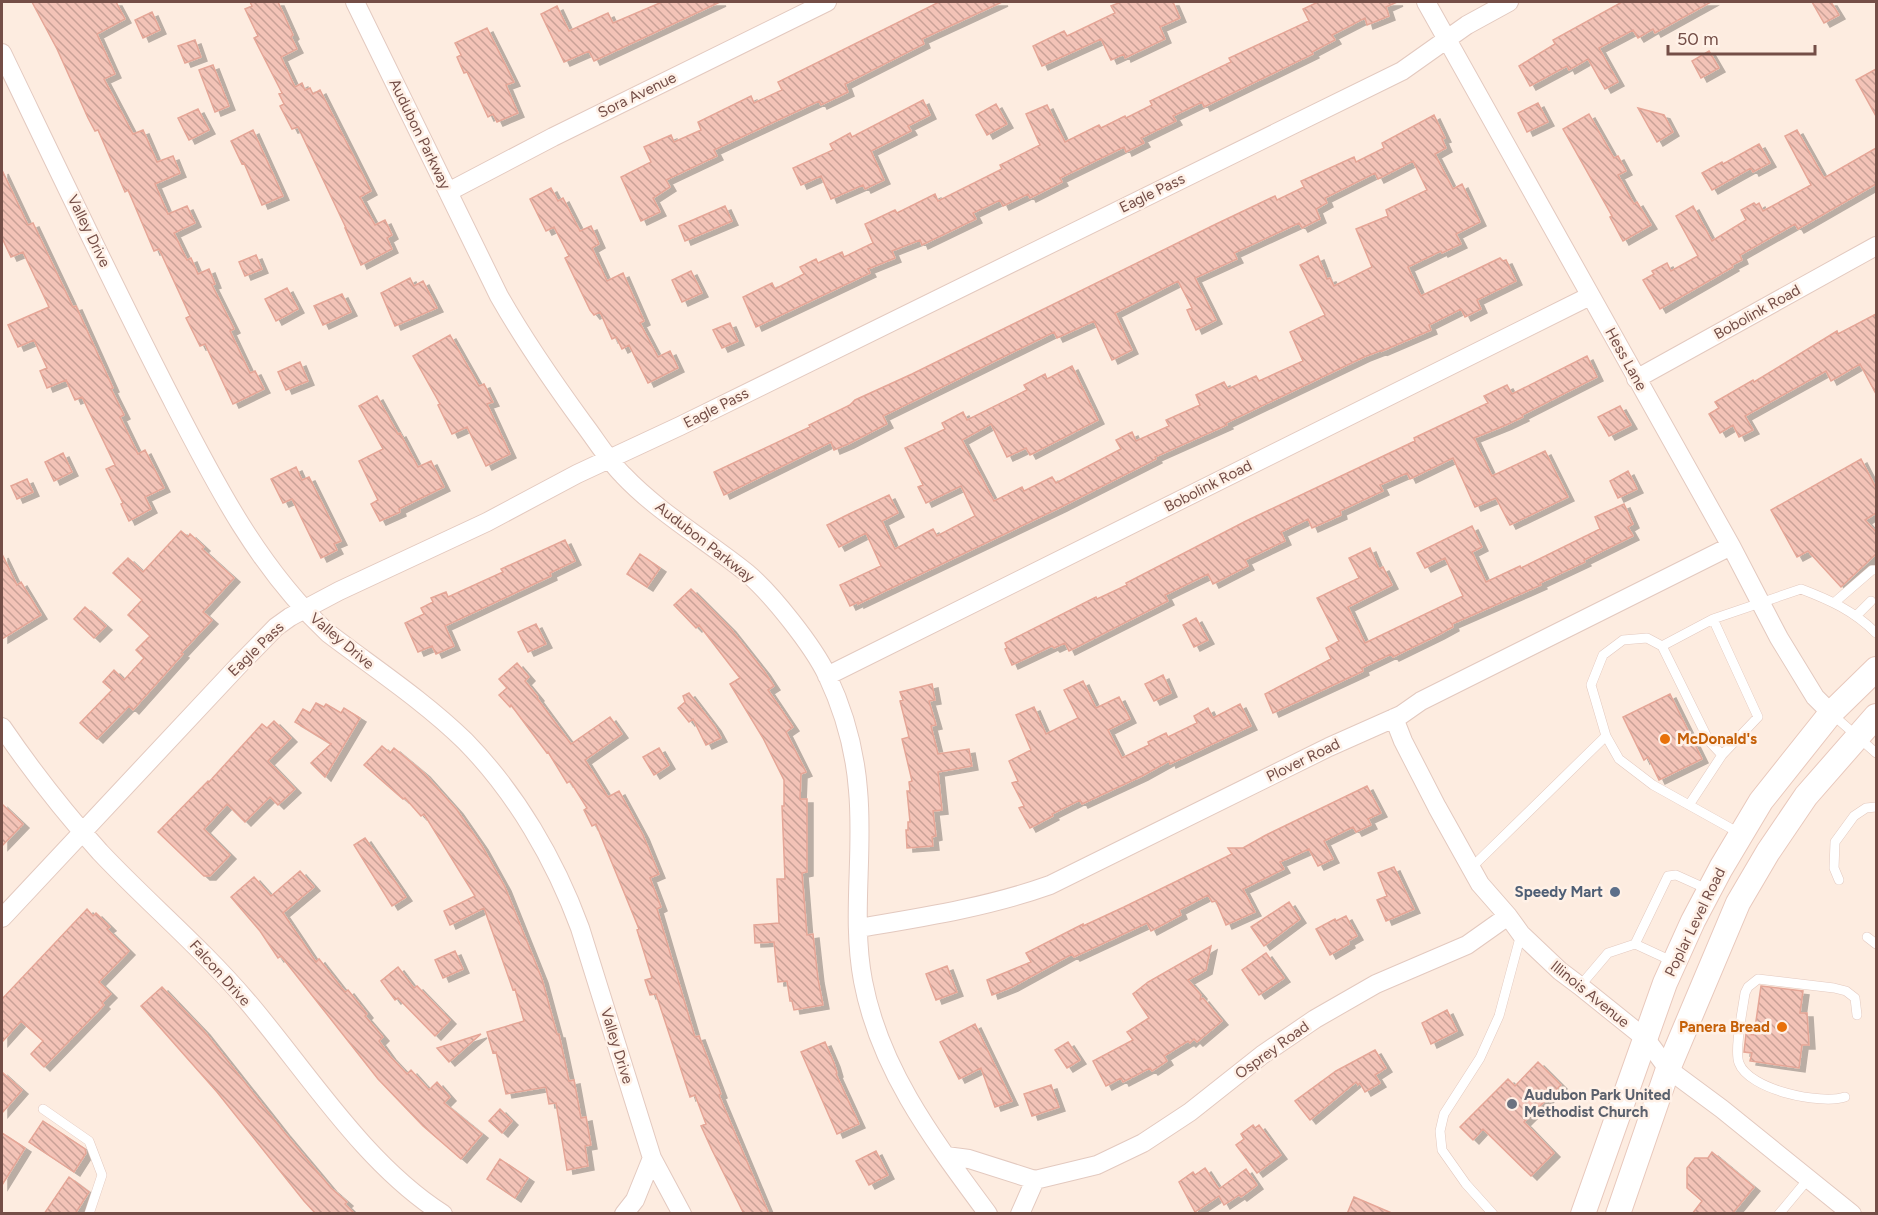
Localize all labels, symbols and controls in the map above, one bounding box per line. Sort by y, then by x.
scale bar [1668,18,1815,56]
text: 50 m [1677,28,1719,50]
street label: Sora Avenue [595,68,679,122]
street label: Audubon Parkway [385,76,455,192]
street label: Eagle Pass [1116,169,1188,217]
street label: Valley Drive [64,192,114,270]
street label: Bobolink Road [1711,281,1803,343]
street label: Hess Lane [1601,324,1651,394]
street label: Eagle Pass [680,384,752,432]
street label: Bobolink Road [1161,456,1255,516]
street label: Audubon Parkway [652,498,758,586]
street label: Valley Drive [306,609,378,673]
street label: Eagle Pass [224,618,288,680]
place label: McDonald's [1677,730,1757,748]
marker: McDonald's [1658,732,1672,746]
street label: Plover Road [1263,734,1343,786]
street label: Poplar Level Road [1661,865,1729,979]
place label: Speedy Mart [1515,883,1603,901]
marker: Speedy Mart [1608,885,1622,899]
street label: Falcon Drive [186,936,254,1010]
street label: Illinois Avenue [1547,957,1633,1031]
street label: Valley Drive [597,1006,637,1086]
street label: Osprey Road [1232,1017,1312,1083]
place label: Panera Bread [1679,1018,1770,1036]
marker: Panera Bread [1775,1020,1789,1034]
place label: Audubon Park United Methodist Church [1524,1086,1671,1121]
marker: Audubon Park United Methodist Church [1505,1097,1519,1111]

